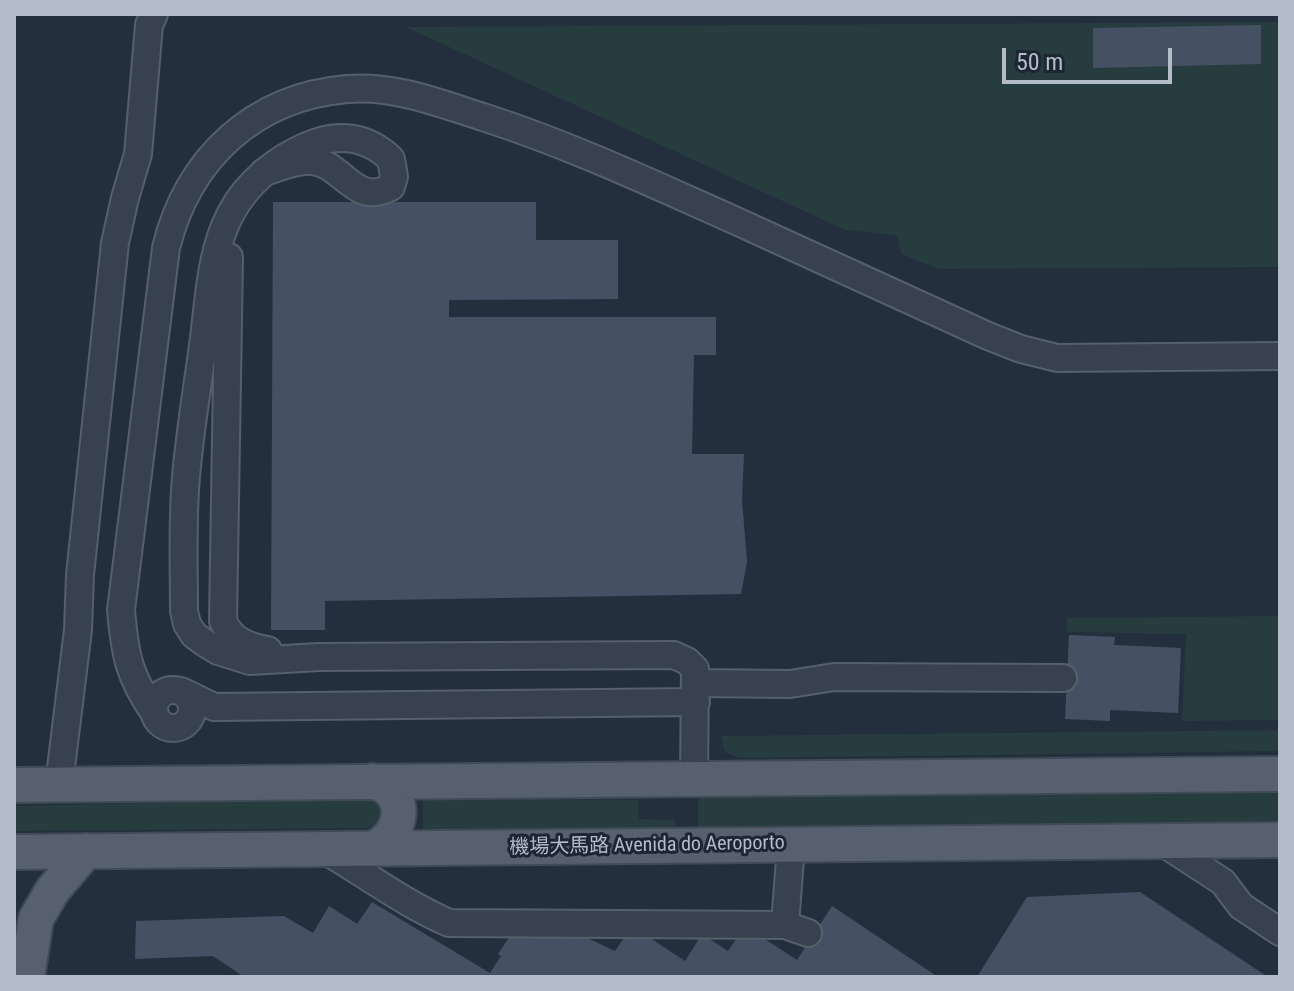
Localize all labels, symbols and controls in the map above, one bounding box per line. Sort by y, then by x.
scale bar [1006,32,1176,82]
text: 50 m [1016,48,1063,76]
street label: 機場大馬路 Avenida do Aeroporto [509,832,785,860]

